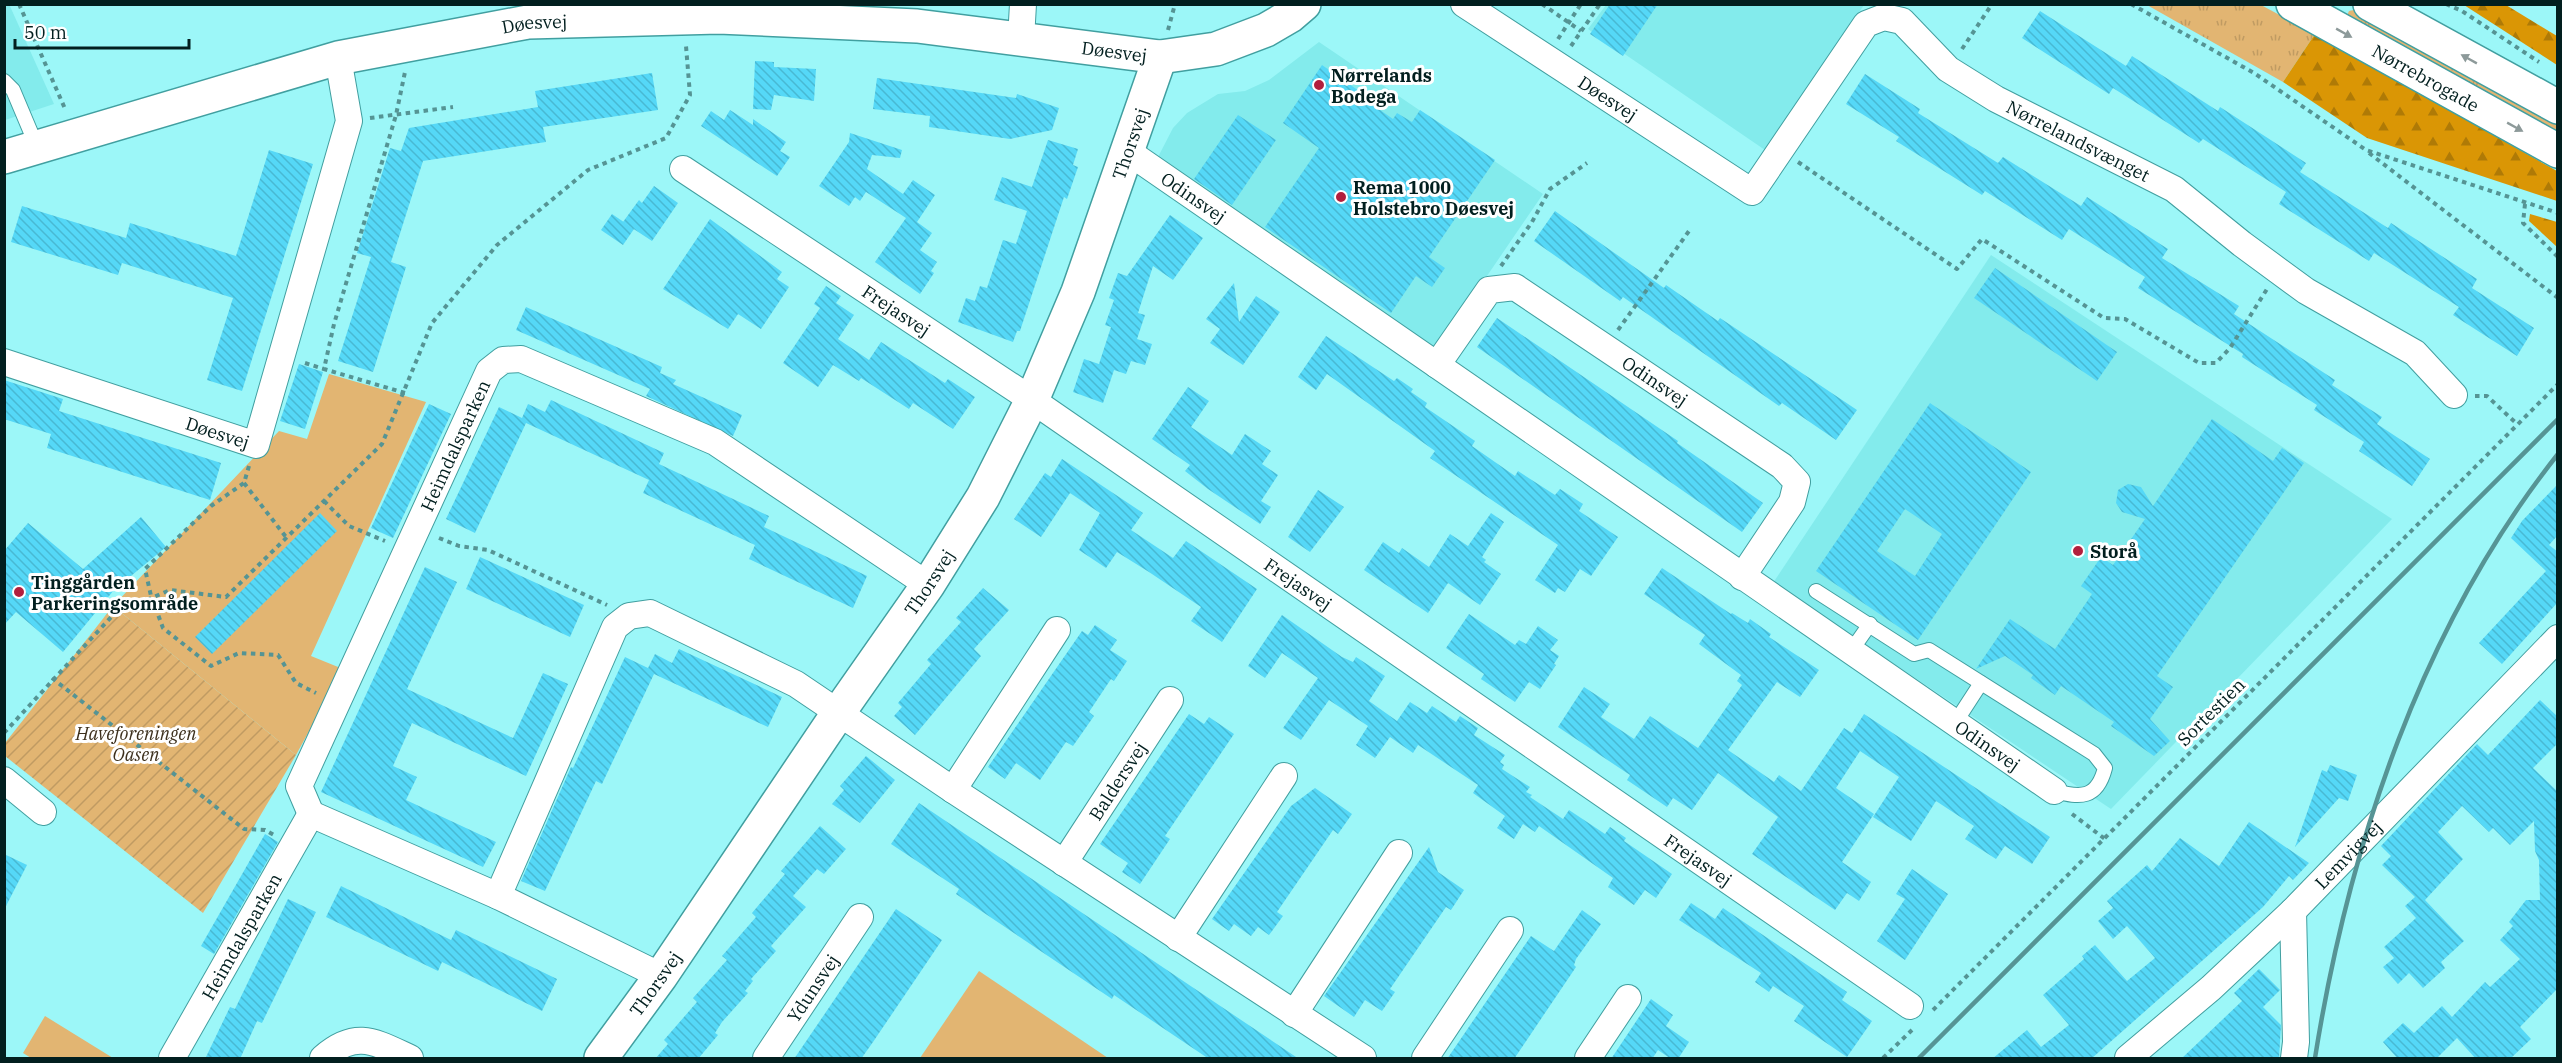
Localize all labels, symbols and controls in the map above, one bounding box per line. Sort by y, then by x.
street label: Døesvej [500,9,568,38]
scale bar [15,12,189,50]
text: 50 m [24,21,67,44]
one-way arrow [2336,28,2353,38]
street label: Døesvej [1080,36,1149,67]
street label: Nørrebrogade [2368,39,2483,117]
one-way arrow [2461,54,2478,64]
place label: Nørrelands Bodega [1331,64,1432,108]
street label: Døesvej [1574,70,1642,126]
marker: Nørrelands Bodega [1312,78,1326,92]
street label: Nørrelandsvænget [2003,95,2154,186]
street label: Thorsvej [1107,105,1153,183]
one-way arrow [2507,122,2524,132]
street label: Odinsvej [1157,166,1231,228]
place label: Rema 1000 Holstebro Døesvej [1353,176,1514,220]
marker: Rema 1000 Holstebro Døesvej [1334,190,1348,204]
street label: Frejasvej [858,279,935,341]
street label: Odinsvej [1618,351,1692,411]
street label: Heimdalsparken [415,376,495,515]
street label: Døesvej [183,411,253,454]
place label: Storå [2090,540,2138,563]
marker: Storå [2071,544,2085,558]
street label: Thorsvej [899,545,959,620]
street label: Frejasvej [1260,552,1336,615]
place label: Tinggården Parkeringsområde [31,571,198,615]
marker: Tinggården Parkeringsområde [12,585,26,599]
street label: Sortestien [2172,673,2250,751]
street label: Odinsvej [1951,715,2025,776]
park label: Haveforeningen Oasen [74,722,197,766]
street label: Baldersvej [1084,737,1151,824]
street label: Lemvigvej [2309,815,2387,894]
street label: Frejasvej [1660,828,1736,891]
street label: Heimdalsparken [196,869,286,1004]
street label: Thorsvej [624,947,686,1021]
street label: Ydunsvej [782,950,844,1027]

